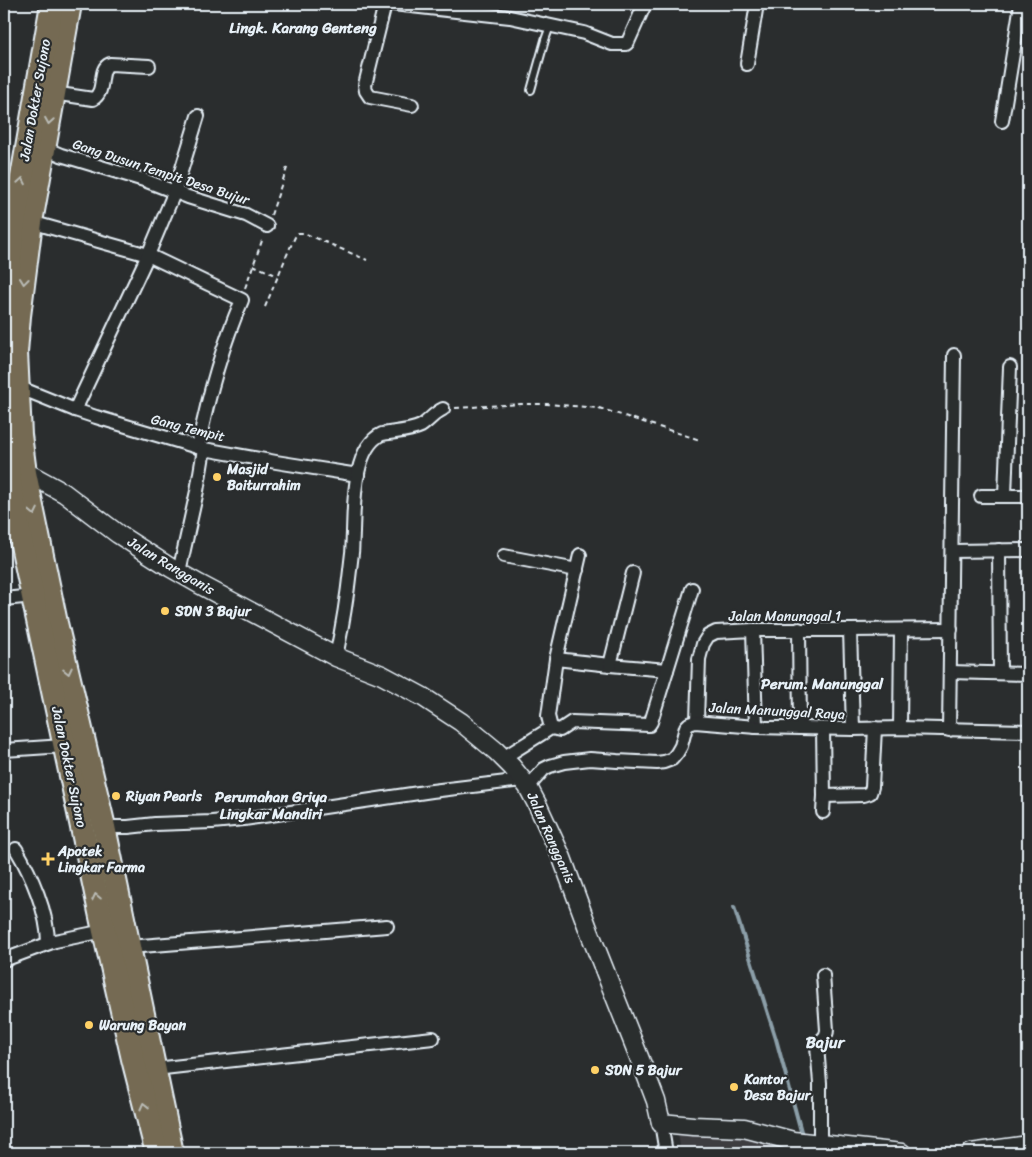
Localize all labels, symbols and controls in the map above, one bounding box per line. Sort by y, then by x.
district label: Lingk. Karang Genteng [229,15,377,41]
street label: Jalan Dokter Sujono [12,37,58,164]
one-way arrow [44,116,54,125]
street label: Gang Dusun Tempit Desa Bujur [69,132,254,213]
one-way arrow [16,176,26,185]
one-way arrow [19,277,29,285]
street label: Gang Tempit [148,407,228,449]
place label: Masjid Baiturrahim [226,457,301,498]
marker: Masjid Baiturrahim [211,471,223,483]
one-way arrow [28,507,38,516]
street label: Jalan Rangganis [122,530,220,602]
place label: SDN 3 Bajur [174,599,252,624]
street label: Jalan Manunggal 1 [728,604,841,629]
marker: SDN 3 Bajur [159,605,171,617]
one-way arrow [62,666,73,675]
district label: Perum. Manunggal [761,671,884,697]
street label: Jalan Manunggal Raya [707,695,846,727]
street label: Jalan Dokter Sujono [44,703,94,830]
place label: Riyan Pearls [125,784,203,809]
district label: Perumahan Griya Lingkar Mandiri [215,784,328,827]
street label: Jalan Rangganis [519,787,583,888]
marker: Riyan Pearls [110,790,122,802]
place label: Apotek Lingkar Farma [57,839,145,880]
marker: Apotek Lingkar Farma [42,853,54,865]
one-way arrow [92,892,102,901]
place label: Warung Bayan [99,1013,186,1038]
marker: Warung Bayan [83,1019,95,1031]
district label: Bajur [806,1028,846,1057]
place label: SDN 5 Bajur [604,1058,683,1083]
marker: SDN 5 Bajur [589,1064,601,1076]
place label: Kantor Desa Bajur [743,1067,812,1108]
marker: Kantor Desa Bajur [728,1081,740,1093]
one-way arrow [139,1102,150,1111]

